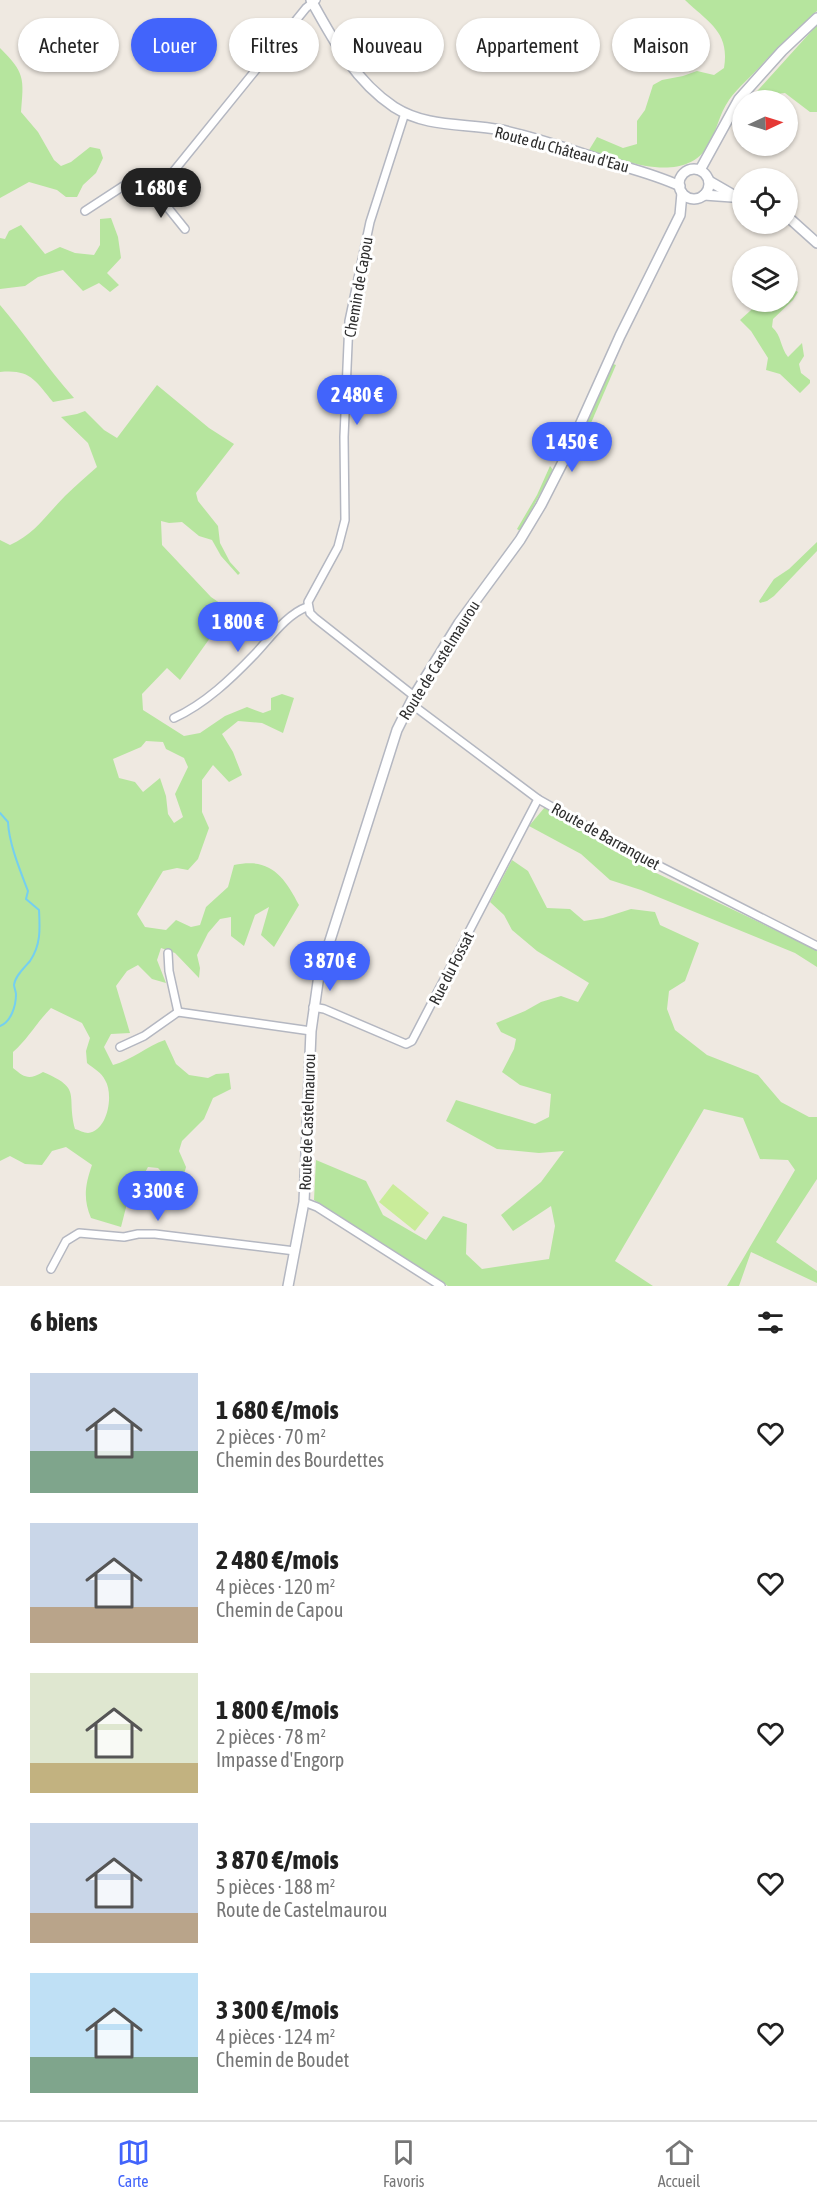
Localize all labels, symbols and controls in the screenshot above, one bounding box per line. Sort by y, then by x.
chip: Acheter [18,18,119,72]
chip: Louer [131,18,217,72]
chip: Filtres [229,18,319,72]
chip: Nouveau [331,18,444,72]
chip: Appartement [456,18,600,72]
chip: Maison [612,18,710,72]
north arrow [732,90,798,156]
map controls [732,90,798,312]
street label: Route du Château d'Eau [493,122,631,176]
pin: 1 680 € [106,168,216,219]
button: locate [732,168,798,234]
text: 1 680 € [135,176,187,199]
street label: Chemin de Capou [340,235,377,339]
button: layers [732,246,798,312]
pin: 2 480 € [302,375,412,426]
text: 2 480 € [331,383,383,406]
pin: 1 450 € [517,422,627,473]
text: 1 450 € [546,430,598,453]
street label: Route de Castelmaurou [395,597,483,723]
pin: 1 800 € [183,602,293,653]
text: 1 800 € [212,610,264,633]
street label: Route de Barranquet [548,799,663,874]
street label: Rue du Fossat [425,928,477,1008]
pin: 3 870 € [275,941,385,992]
text: 3 870 € [304,949,356,972]
street label: Route de Castelmaurou [296,1053,318,1191]
pin: 3 300 € [103,1171,213,1222]
text: 3 300 € [132,1179,184,1202]
icon: filters [754,1306,787,1339]
text: 6 biens [30,1307,98,1337]
text: 1 680 €/mois [216,1395,339,1425]
icon: home [78,1397,150,1469]
icon: heart [754,1417,787,1450]
text: 2 pièces · 70 m² [216,1425,326,1448]
text: Chemin des Bourdettes [216,1448,384,1471]
text: 2 480 €/mois [216,1545,339,1575]
icon: home [78,1547,150,1619]
icon: heart [754,1567,787,1600]
text: 4 pièces · 120 m² [216,1575,335,1598]
text: Chemin de Capou [216,1598,343,1621]
text: 1 800 €/mois [216,1695,339,1725]
icon: home [78,1697,150,1769]
icon: heart [754,1717,787,1750]
text: 2 pièces · 78 m² [216,1725,326,1748]
text: Impasse d'Engorp [216,1748,344,1771]
text: 3 870 €/mois [216,1845,339,1875]
icon: home [78,1847,150,1919]
icon: heart [754,1867,787,1900]
text: 5 pièces · 188 m² [216,1875,335,1898]
text: Route de Castelmaurou [216,1898,387,1921]
text: 3 300 €/mois [216,1995,339,2025]
icon: home [78,1997,150,2069]
icon: heart [754,2017,787,2050]
text: 4 pièces · 124 m² [216,2025,335,2048]
text: Chemin de Boudet [216,2048,349,2071]
tab: Carte [117,2136,150,2190]
tab: Favoris [383,2136,424,2190]
tab: Accueil [658,2136,700,2190]

